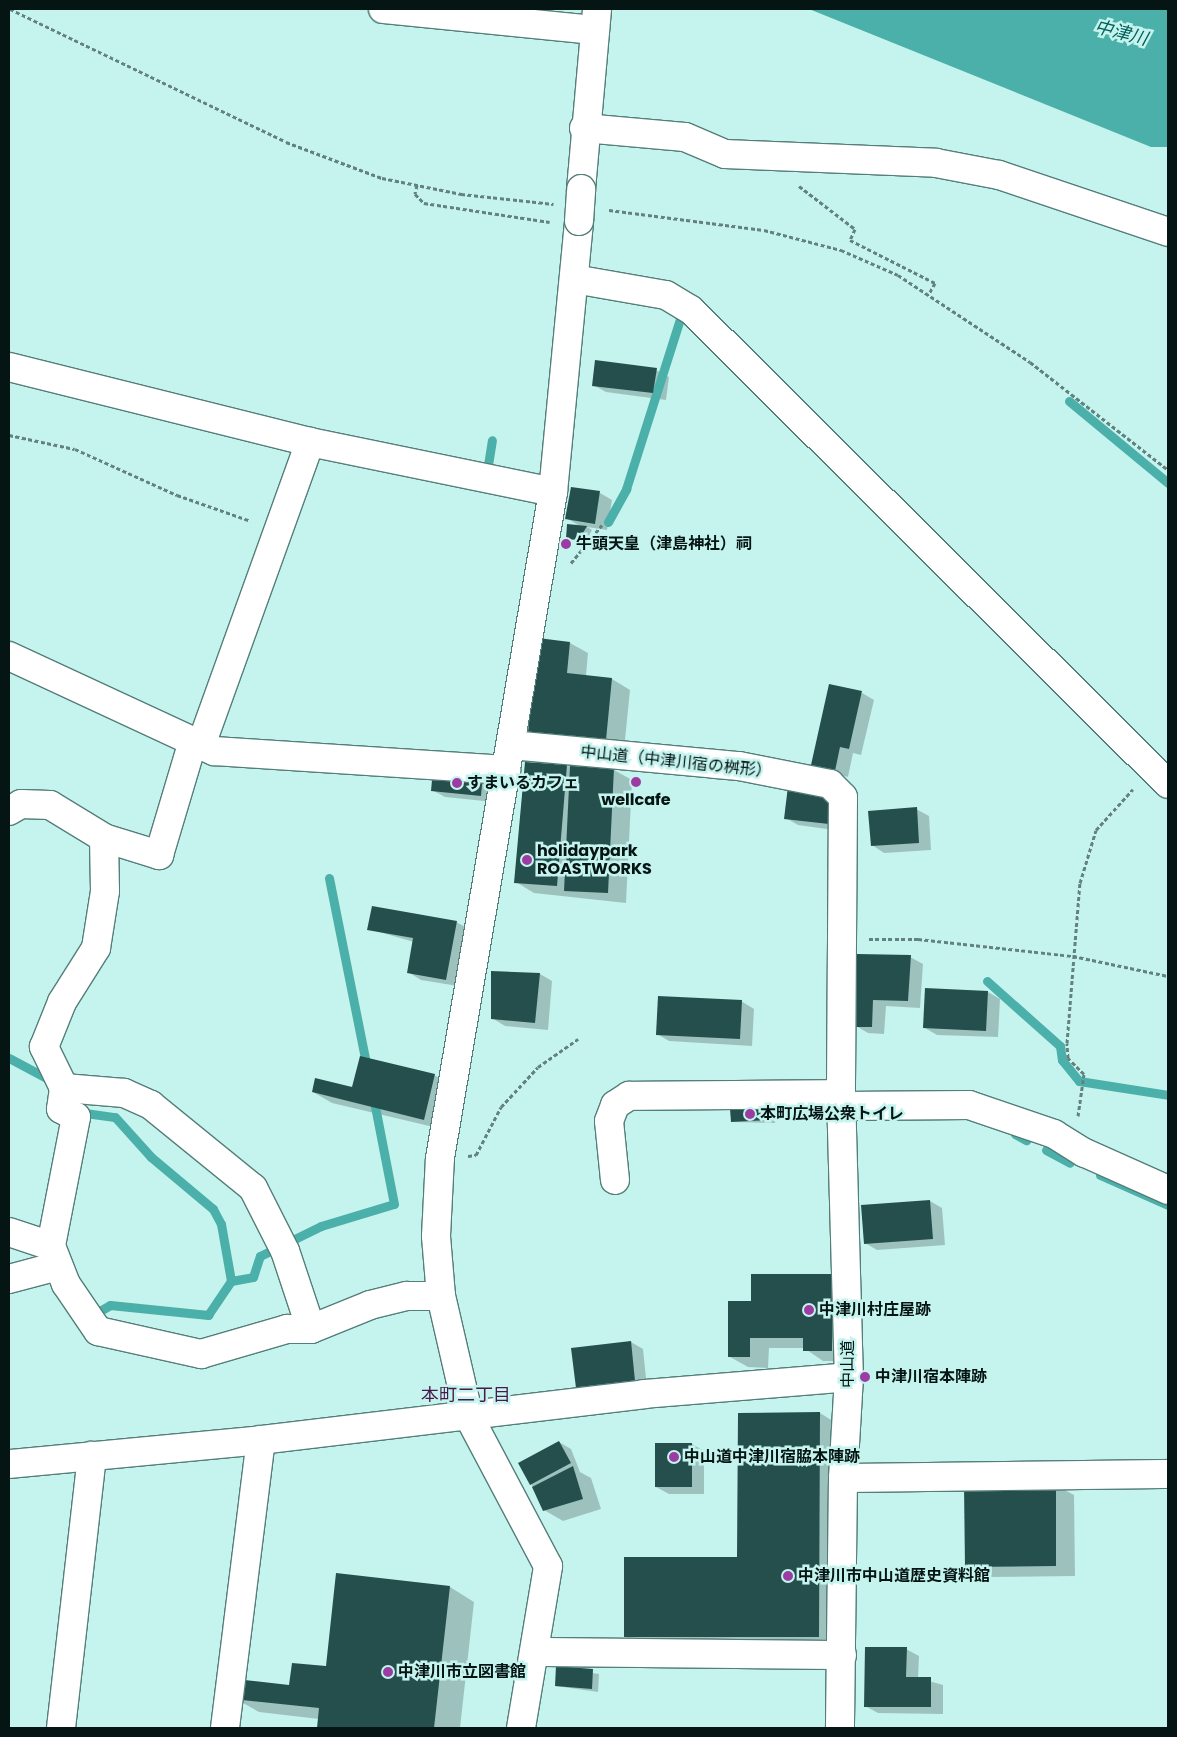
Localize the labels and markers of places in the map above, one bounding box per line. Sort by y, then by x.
place label: 牛頭天皇（津島神社）祠 [576,534,752,554]
marker: 牛頭天皇（津島神社）祠 [560,538,572,550]
place label: すまいるカフェ [467,773,579,793]
marker: wellcafe [630,776,642,788]
marker: すまいるカフェ [451,777,463,789]
place label: wellcafe [601,790,671,810]
place label: holidaypark ROASTWORKS [537,841,652,879]
marker: holidaypark ROASTWORKS [521,854,533,866]
place label: 本町広場公衆トイレ [760,1104,904,1124]
marker: 本町広場公衆トイレ [744,1108,756,1120]
place label: 中津川村庄屋跡 [819,1300,931,1320]
marker: 中津川村庄屋跡 [803,1304,815,1316]
place label: 中津川宿本陣跡 [875,1367,987,1387]
marker: 中津川宿本陣跡 [859,1371,871,1383]
place label: 中山道中津川宿脇本陣跡 [684,1447,860,1467]
marker: 中山道中津川宿脇本陣跡 [668,1451,680,1463]
place label: 中津川市中山道歴史資料館 [798,1566,990,1586]
marker: 中津川市中山道歴史資料館 [782,1570,794,1582]
place label: 中津川市立図書館 [398,1662,526,1682]
marker: 中津川市立図書館 [382,1666,394,1678]

